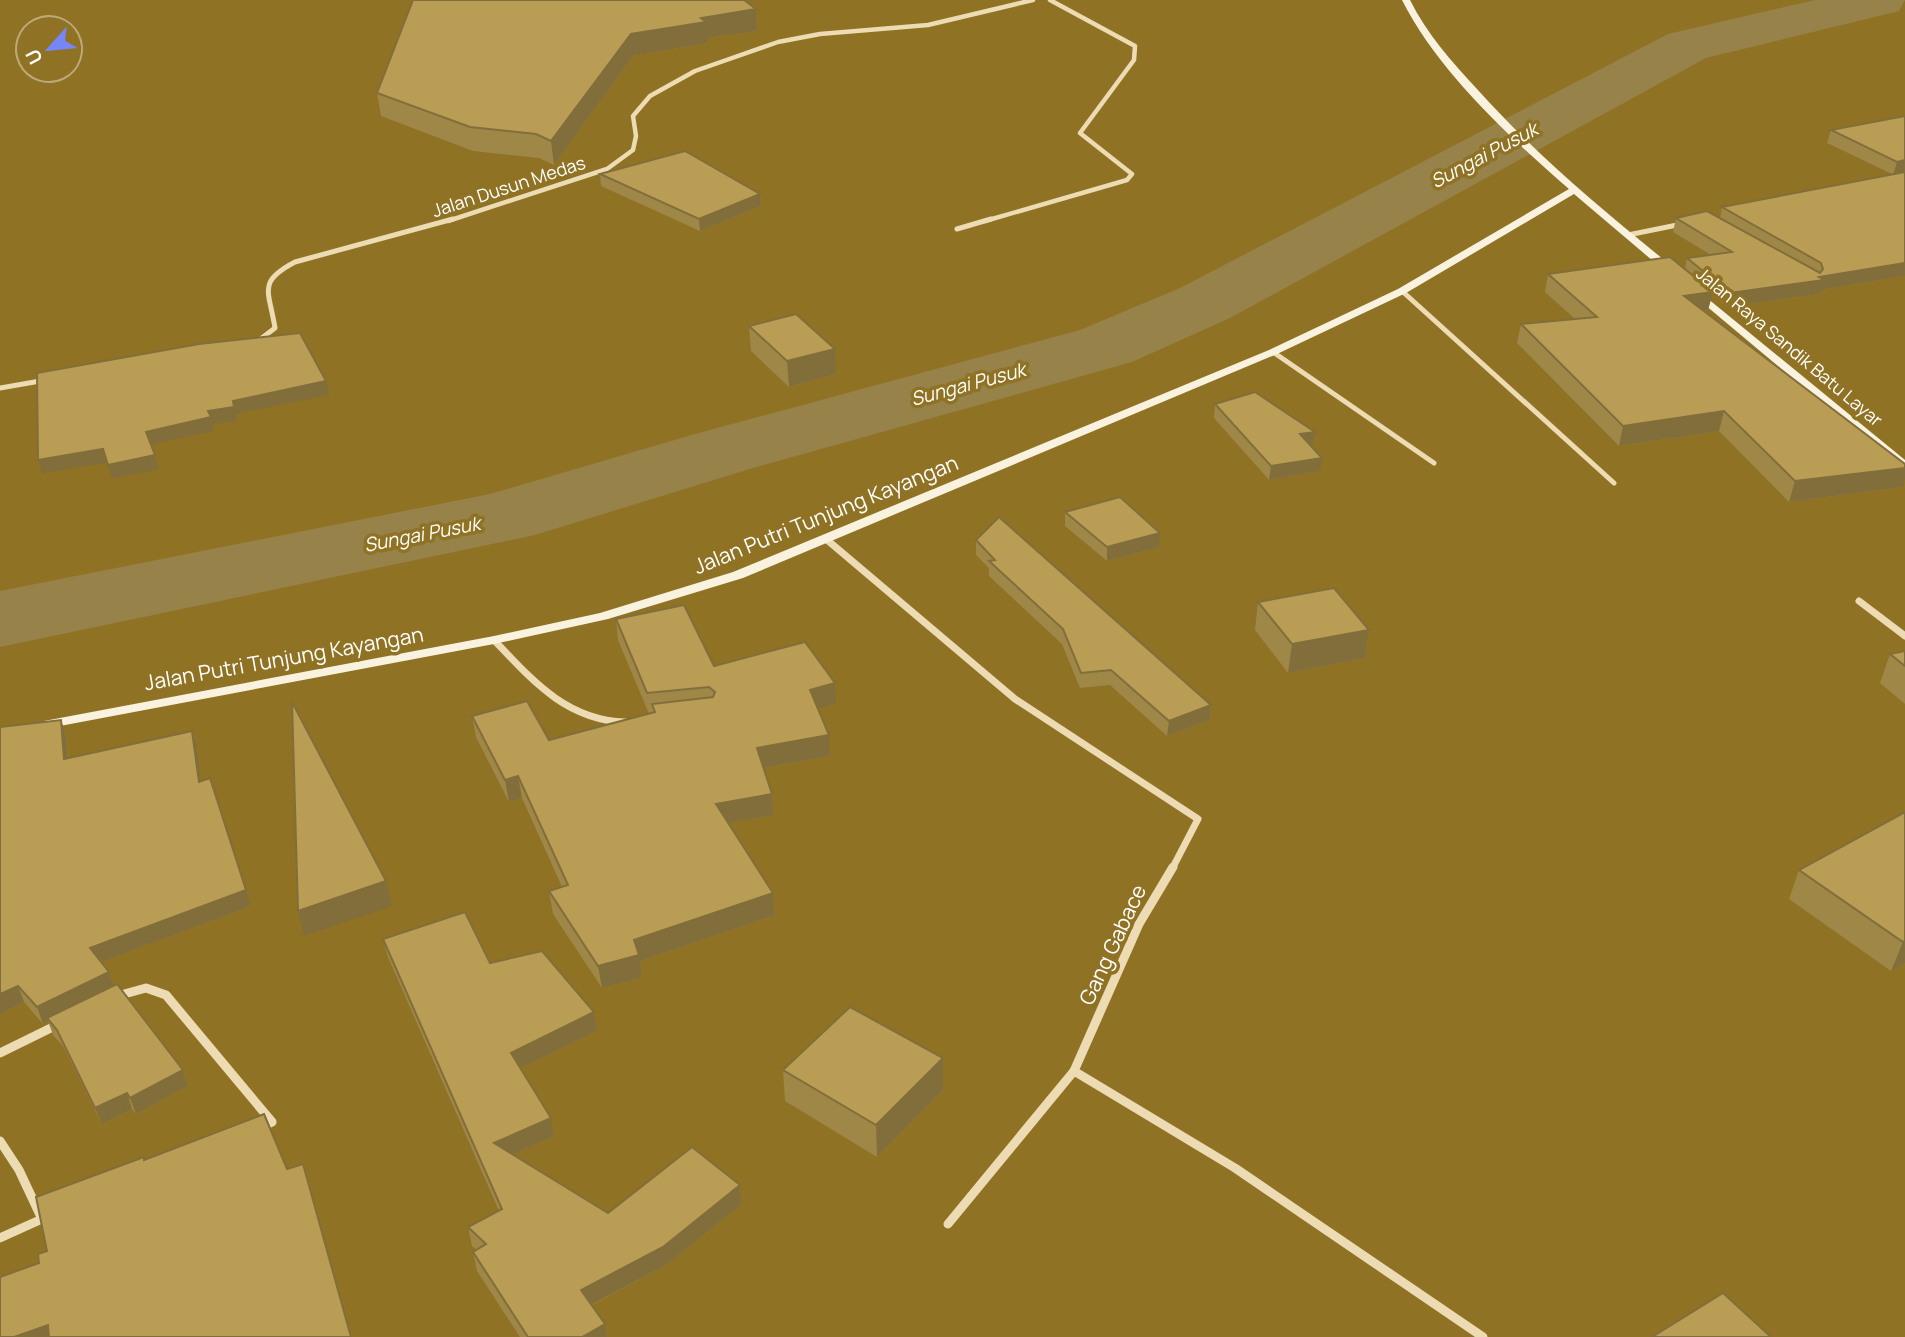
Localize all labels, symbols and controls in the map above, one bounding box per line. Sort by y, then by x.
north arrow [14,14,84,84]
text: U [19,45,49,69]
water label: Sungai Pusuk [1426,115,1544,194]
street label: Jalan Dusun Medas [429,150,588,222]
street label: Jalan Raya Sandik Batu Layar [1691,261,1888,432]
water label: Sungai Pusuk [908,356,1031,412]
street label: Jalan Putri Tunjung Kayangan [689,448,962,580]
water label: Sungai Pusuk [362,510,485,558]
street label: Jalan Putri Tunjung Kayangan [142,620,426,696]
street label: Gang Gabace [1072,880,1152,1009]

